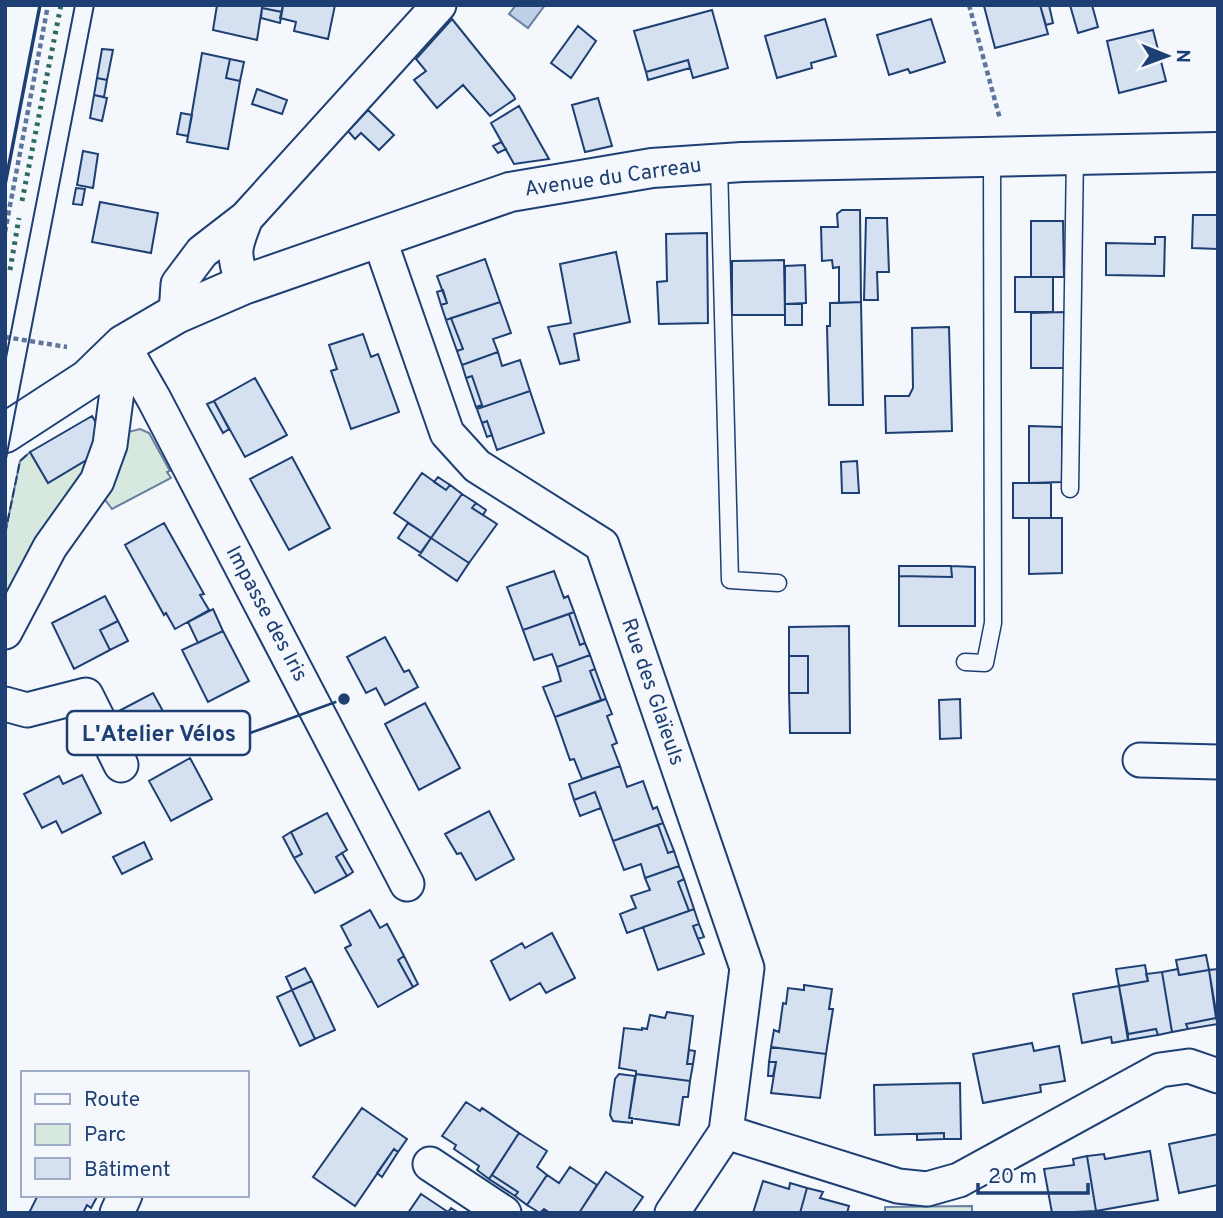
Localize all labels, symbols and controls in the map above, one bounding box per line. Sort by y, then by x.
north arrow [1132,21,1202,91]
text: N [1170,49,1194,63]
street label: Avenue du Carreau [523,152,703,204]
street label: Impasse des Iris [219,542,313,686]
street label: Rue des Glaïeuls [614,615,690,769]
callout: L'Atelier Vélos [67,711,250,755]
text: L'Atelier Vélos [82,721,236,750]
legend [21,1071,248,1197]
text: Route [84,1087,140,1114]
text: Parc [84,1122,126,1149]
scale bar [978,1152,1088,1196]
text: Bâtiment [84,1157,171,1184]
text: 20 m [988,1164,1037,1191]

